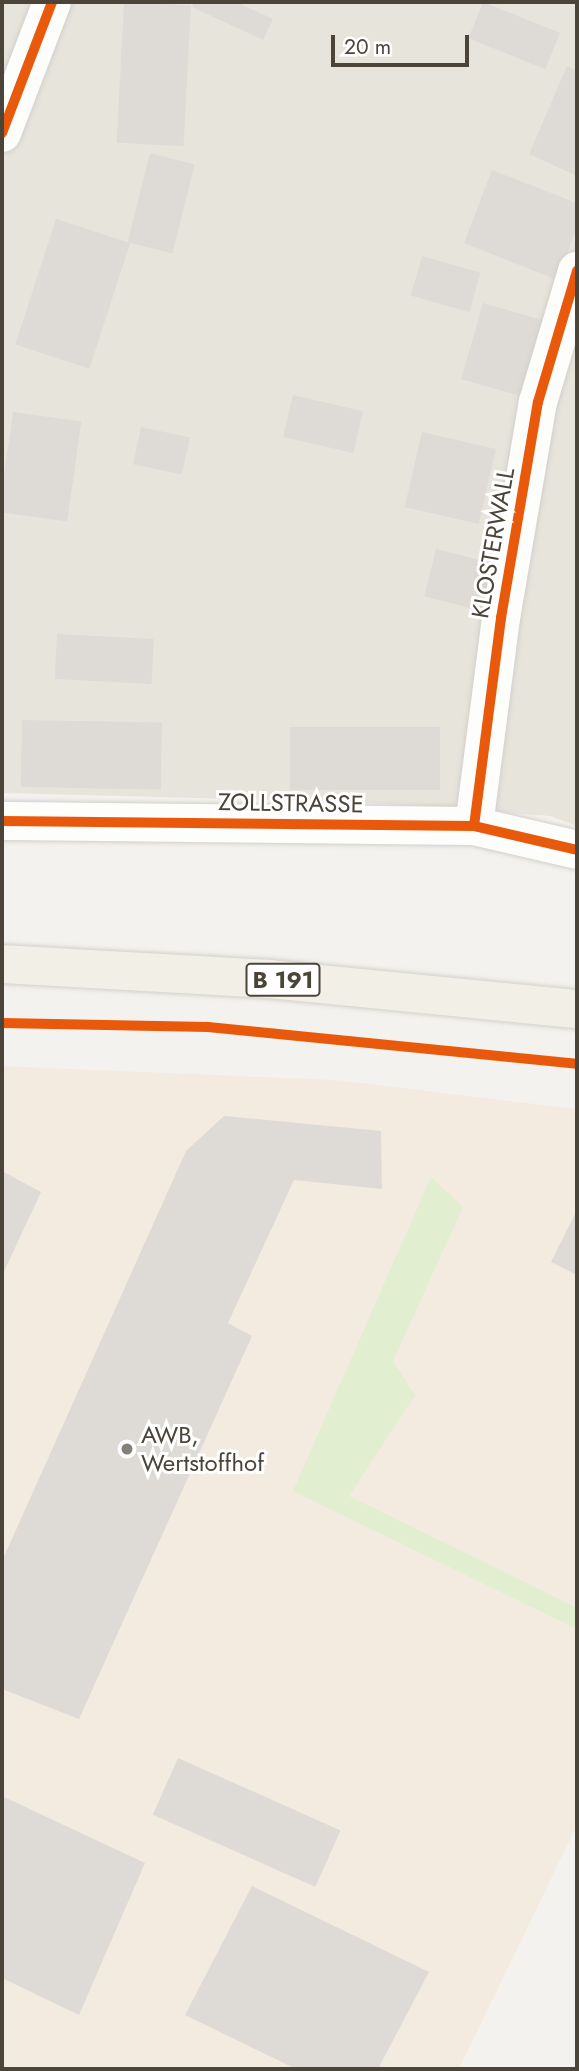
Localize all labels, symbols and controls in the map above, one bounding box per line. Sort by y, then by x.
scale bar [334,21,472,65]
text: 20 m [344,32,391,62]
street label: KLOSTERWALL [466,465,520,621]
street label: ZOLLSTRASSE [218,787,364,819]
road number: B 191 [244,960,322,1000]
place label: AWB, Wertstoffhof [141,1421,264,1477]
marker: AWB, Wertstoffhof [119,1441,135,1457]

